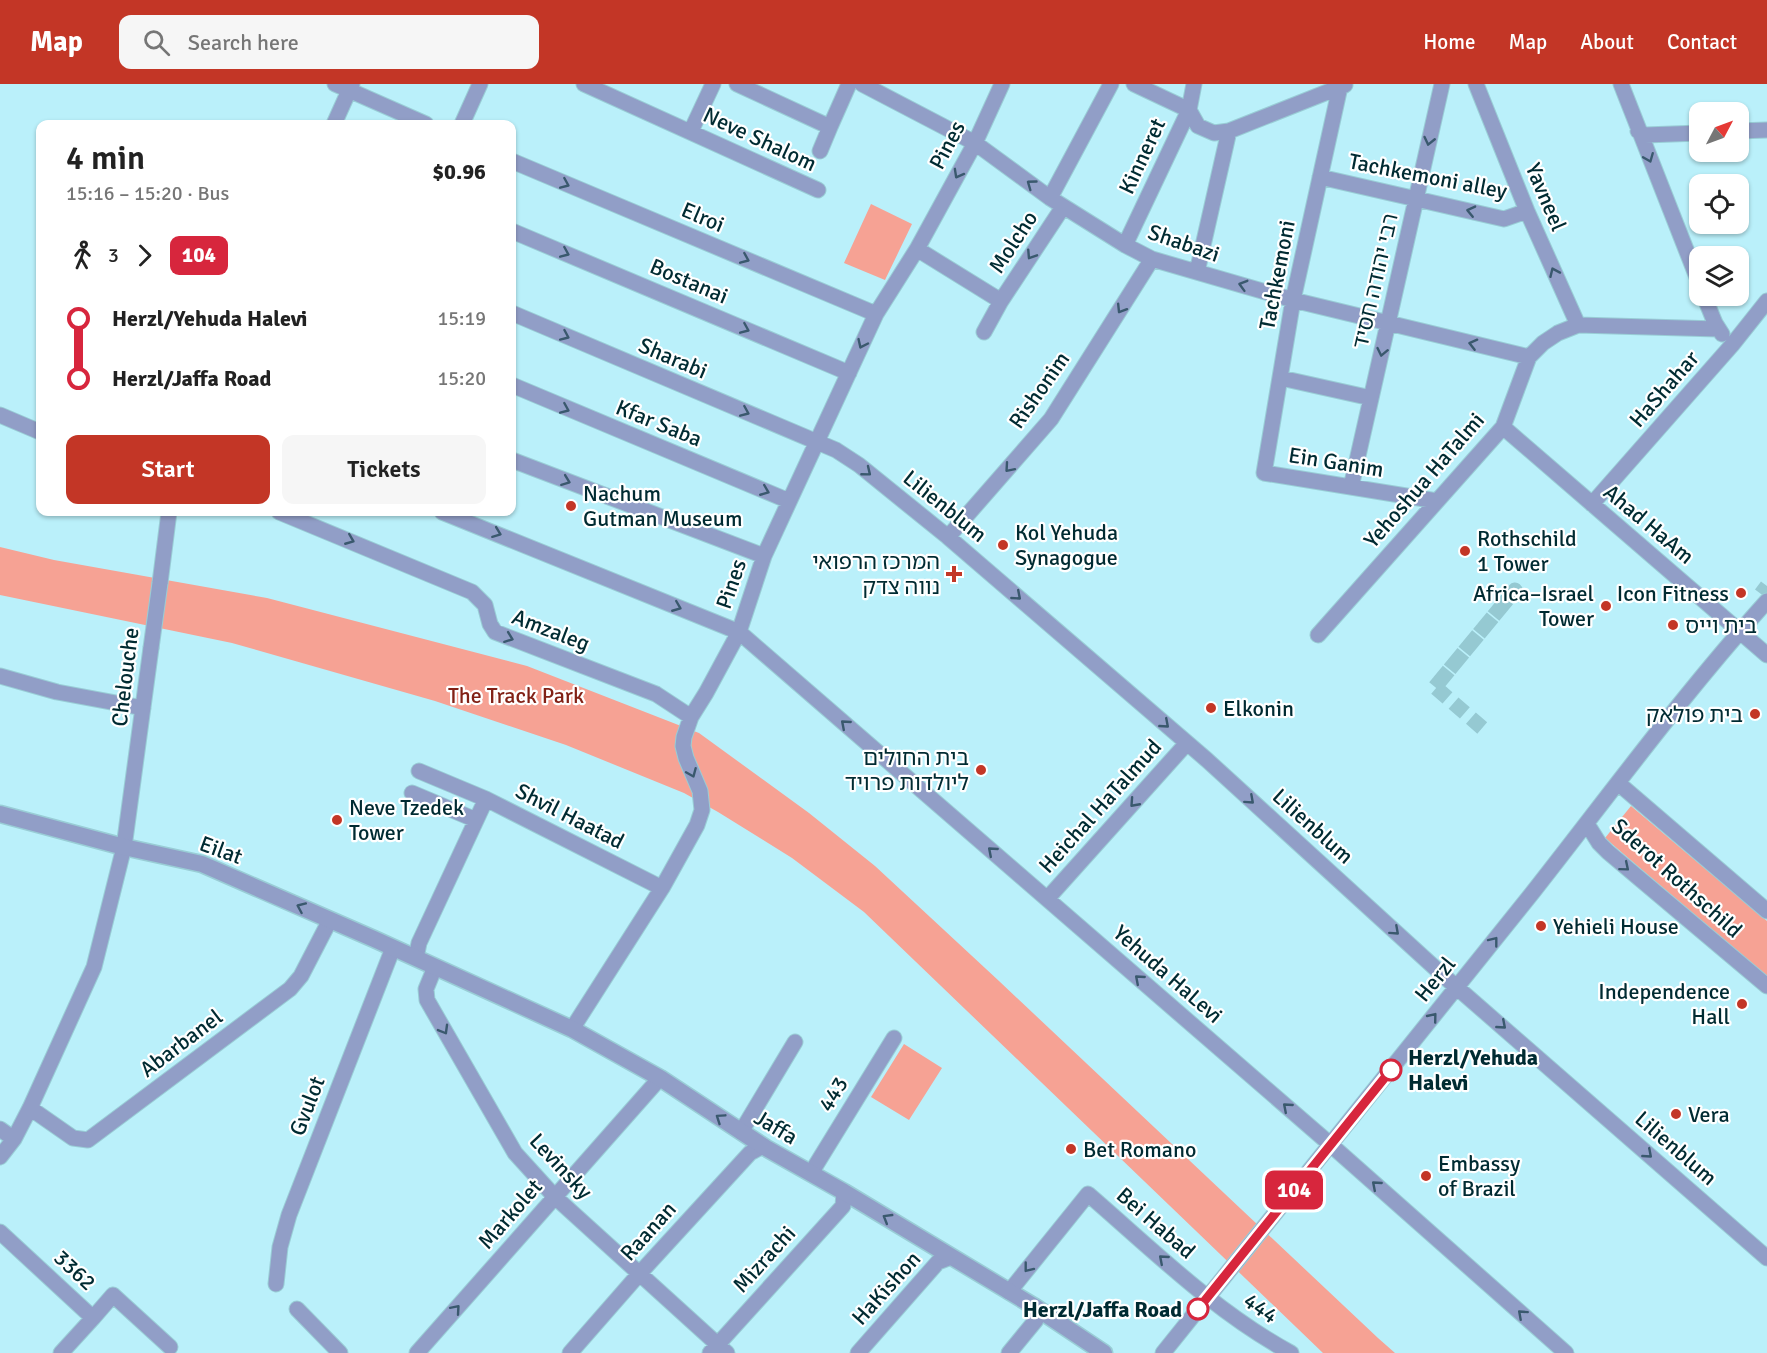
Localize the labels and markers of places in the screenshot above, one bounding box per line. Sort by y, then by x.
place label: Nachum Gutman Museum [583,480,742,532]
marker: Nachum Gutman Museum [564,499,578,513]
place label: Kol Yehuda Synagogue [1015,519,1118,571]
place label: Rothschild 1 Tower [1477,525,1577,577]
marker: Kol Yehuda Synagogue [996,538,1010,552]
marker: Rothschild 1 Tower [1458,544,1472,558]
place label: המרכז הרפואי נווה צדק [812,548,940,600]
marker: המרכז הרפואי נווה צדק [945,565,963,583]
place label: Africa–Israel Tower [1473,580,1594,632]
place label: Icon Fitness [1617,580,1729,607]
marker: Icon Fitness [1734,586,1748,600]
marker: Africa–Israel Tower [1599,599,1613,613]
place label: בית וייס [1685,612,1757,639]
marker: בית וייס [1666,618,1680,632]
place label: Elkonin [1223,695,1294,722]
marker: Elkonin [1204,701,1218,715]
place label: בית פולאק [1646,701,1743,728]
marker: בית פולאק [1748,707,1762,721]
place label: בית החולים ליולדות פרויד [845,744,969,796]
marker: בית החולים ליולדות פרויד [974,763,988,777]
place label: Neve Tzedek Tower [349,794,464,846]
marker: Neve Tzedek Tower [330,813,344,827]
place label: Yehieli House [1553,913,1679,940]
marker: Yehieli House [1534,919,1548,933]
place label: Independence Hall [1598,978,1730,1030]
marker: Independence Hall [1735,997,1749,1011]
place label: Herzl/Yehuda Halevi [1408,1044,1538,1096]
marker: Herzl/Yehuda Halevi [1380,1059,1402,1081]
place label: Vera [1688,1101,1730,1128]
marker: Vera [1669,1107,1683,1121]
place label: Bet Romano [1083,1136,1196,1163]
marker: Bet Romano [1064,1142,1078,1156]
place label: Embassy of Brazil [1438,1150,1521,1202]
marker: Embassy of Brazil [1419,1169,1433,1183]
place label: Herzl/Jaffa Road [1023,1296,1182,1323]
marker: Herzl/Jaffa Road [1187,1298,1209,1320]

